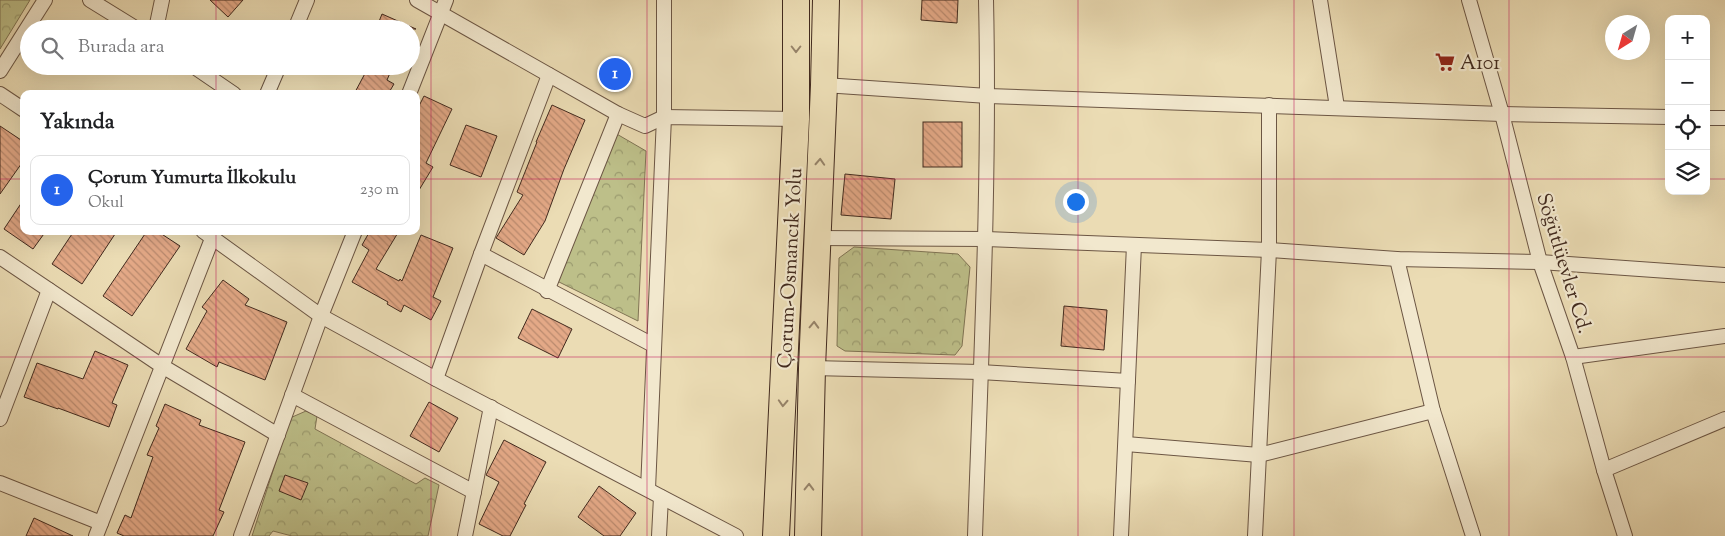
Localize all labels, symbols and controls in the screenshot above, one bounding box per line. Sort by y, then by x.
north arrow [1605,15,1650,60]
map controls [1665,15,1710,195]
button: + [1665,15,1710,60]
search box [20,20,420,75]
icon: search [38,34,66,62]
text: Burada ara [78,34,164,61]
one-way arrow [791,45,801,53]
place label: A101 [1460,50,1500,79]
supermarket icon: A101 [1434,51,1456,73]
pin: 1 [599,55,631,93]
button: − [1665,60,1710,105]
button: locate [1665,105,1710,150]
text: Yakında [40,108,114,138]
button: layers [1665,150,1710,195]
one-way arrow [815,158,826,166]
text: Çorum Yumurta İlkokulu [88,165,296,192]
street label: Çorum-Osmancık Yolu [772,167,811,369]
text: 1 [54,179,60,202]
text: 230 m [360,179,399,202]
your location [1063,189,1089,215]
street label: Söğütlüevler Cd. [1527,190,1598,338]
text: Okul [88,192,124,215]
one-way arrow [808,321,819,329]
one-way arrow [777,400,788,408]
one-way arrow [804,483,815,491]

